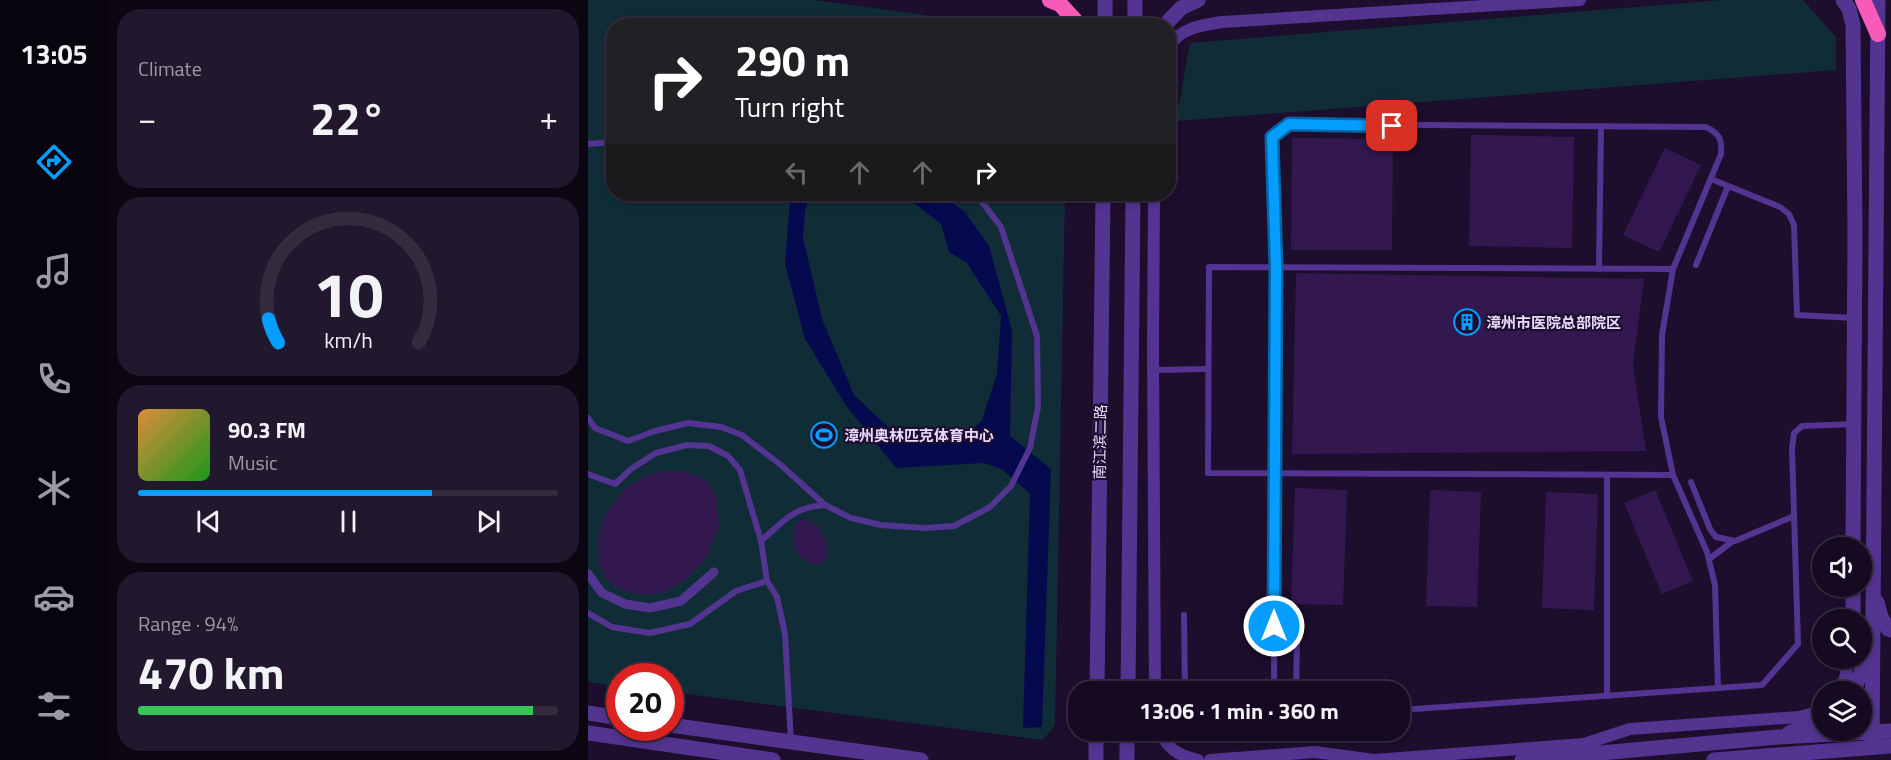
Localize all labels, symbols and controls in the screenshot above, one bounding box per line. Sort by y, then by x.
text: 290 m [735,28,850,92]
text: 13:05 [20,33,88,74]
icon: right [636,42,714,120]
text: Climate [138,53,202,84]
text: 22° [310,84,386,152]
text: Turn right [735,86,844,127]
text: − [138,93,156,143]
text: + [540,93,558,143]
pin [1366,100,1417,151]
icon: arrive [1375,109,1408,142]
icon: directions [33,141,75,183]
icon: left [780,156,813,189]
icon: ahead [843,156,876,189]
icon: ahead [906,156,939,189]
icon: right [969,156,1002,189]
text: 10 [313,246,383,341]
icon: music [33,250,75,292]
building icon: 漳州市医院总部院区 [1452,307,1482,337]
place label: 漳州市医院总部院区 [1486,311,1621,334]
text: km/h [324,325,372,357]
icon: phone [33,358,75,400]
street label: 南江滨二路 [1088,404,1112,480]
text: 90.3 FM [228,413,306,447]
sports icon: 漳州奥林匹克体育中心 [809,420,839,450]
place label: 漳州奥林匹克体育中心 [844,424,994,447]
text: Music [228,447,278,478]
icon: climate [33,467,75,509]
icon: previous [192,505,225,538]
icon: pause [332,505,365,538]
icon: next [472,505,505,538]
map controls [1812,537,1872,741]
button: sound [1812,537,1872,597]
icon: car [33,576,75,618]
position arrow [1242,594,1306,658]
text: Range · 94% [138,608,238,639]
button: search [1812,609,1872,669]
text: 470 km [138,638,284,706]
speed limit sign: 20 [606,663,684,741]
button: layers [1812,681,1872,741]
icon: filters [33,685,75,727]
text: 13:06 · 1 min · 360 m [1139,694,1339,728]

